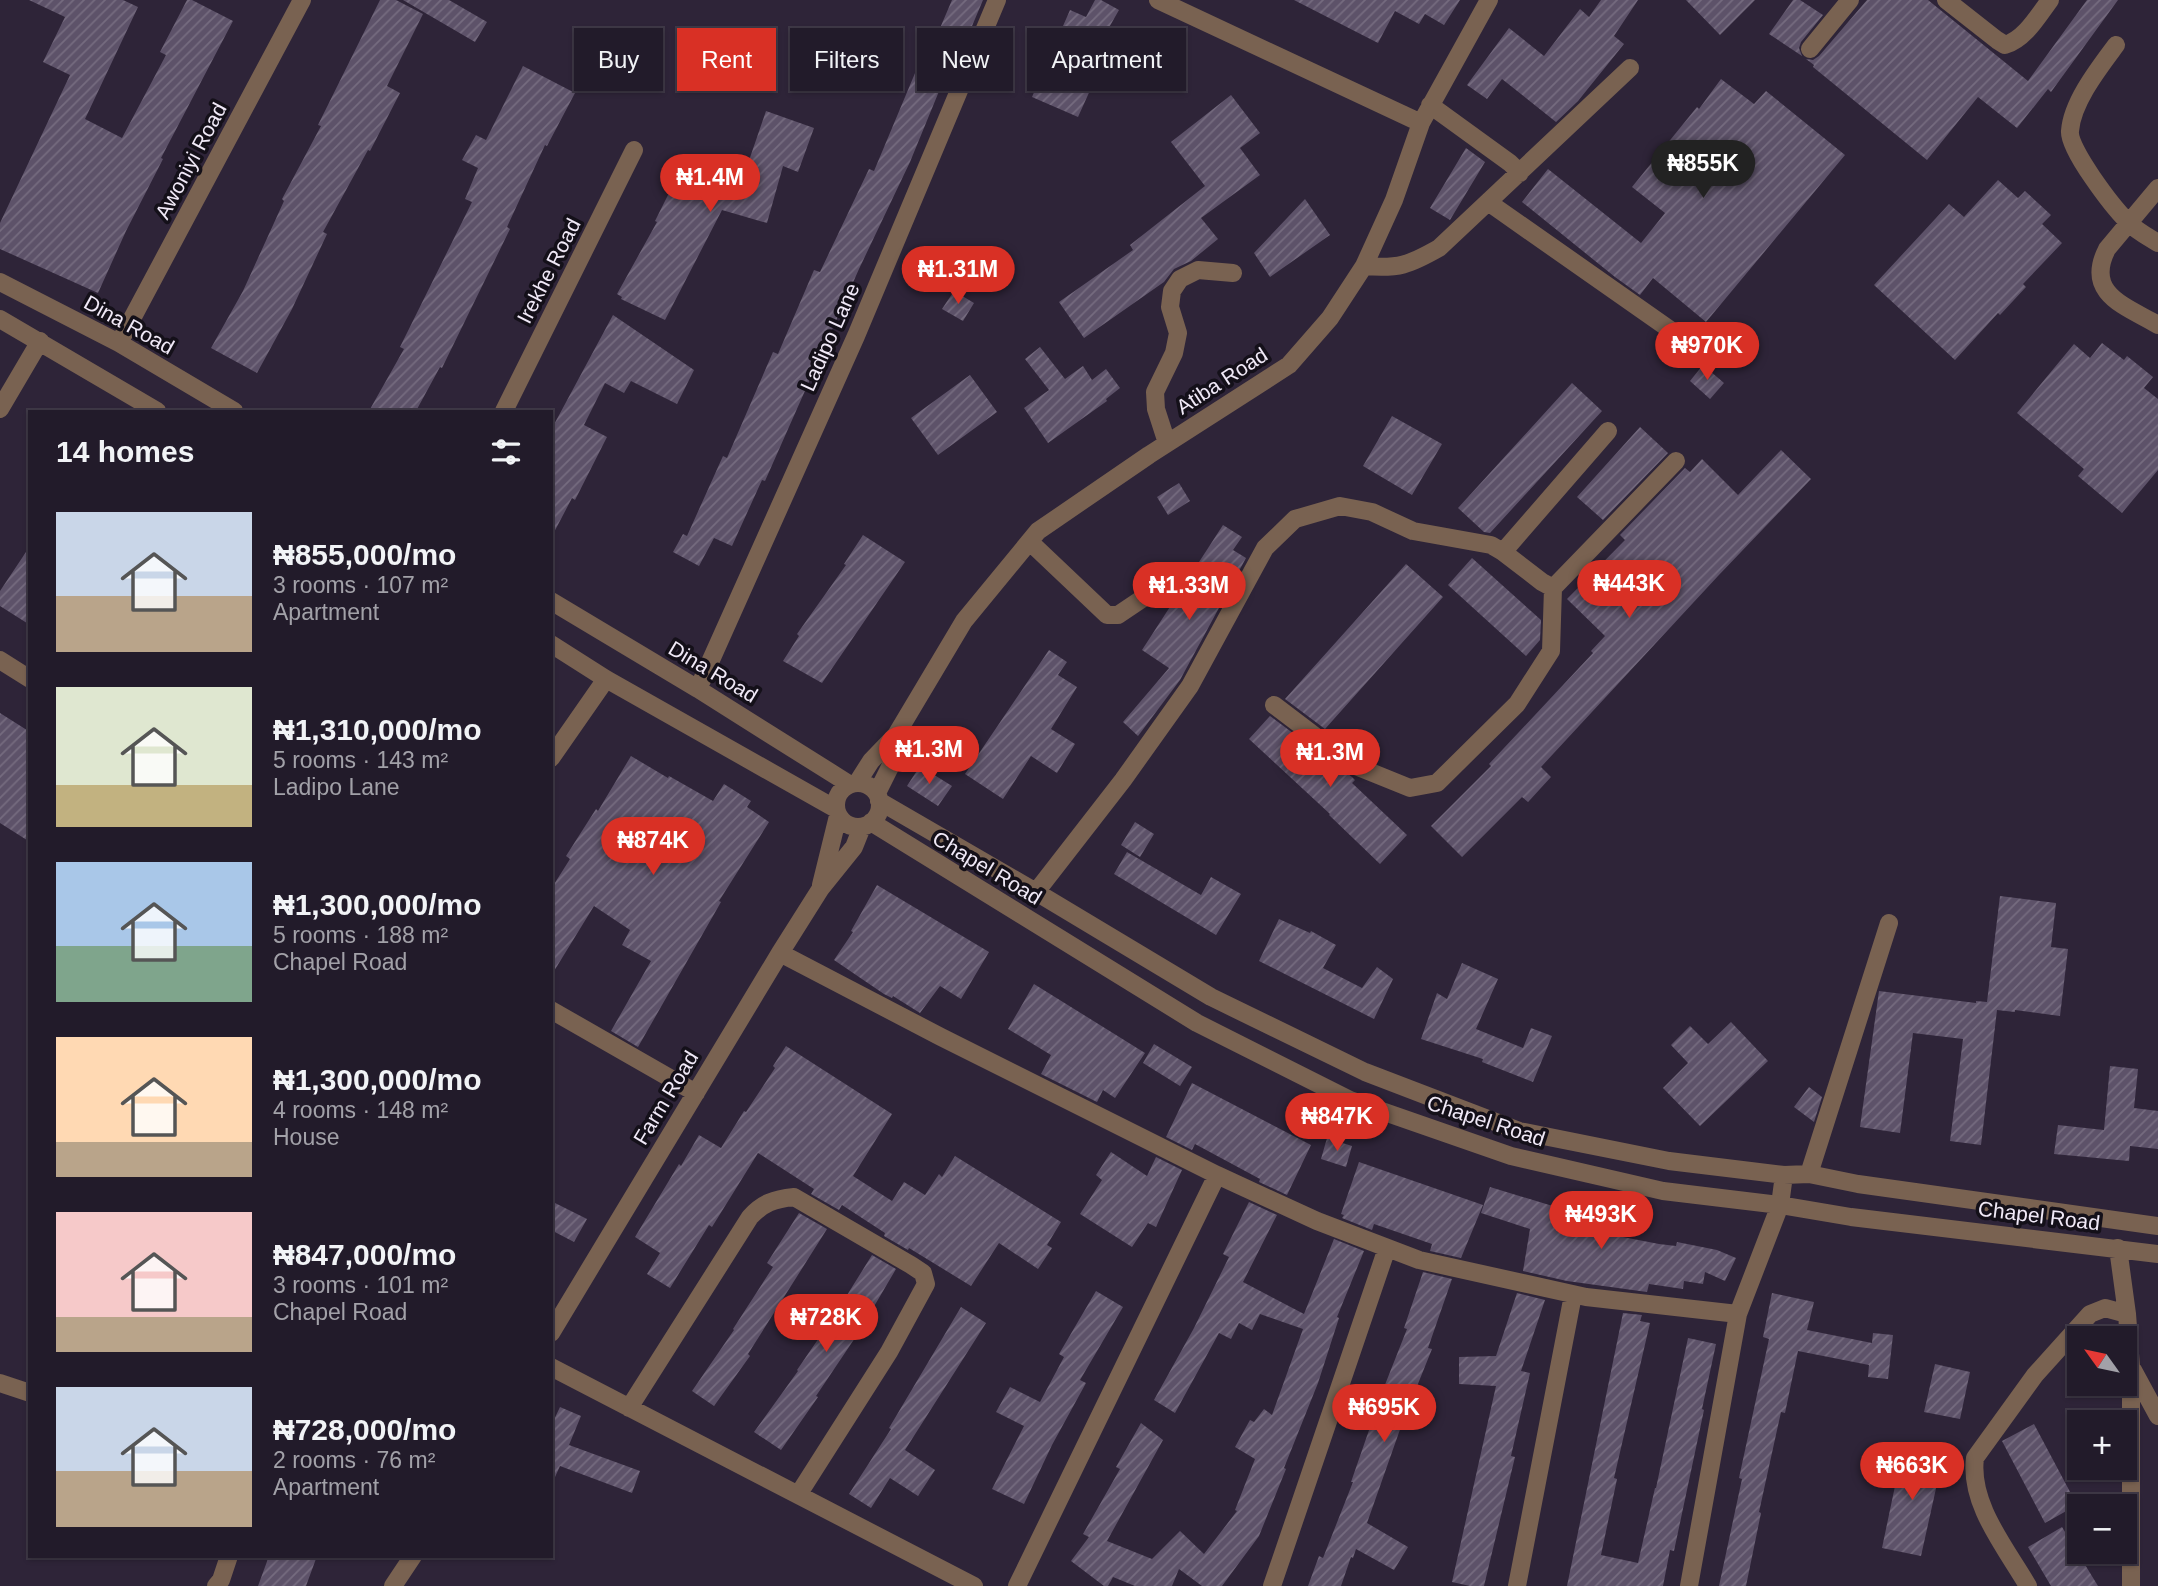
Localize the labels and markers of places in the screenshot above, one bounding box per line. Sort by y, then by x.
pin: ₦855K [1654,140,1752,200]
pin: ₦1.4M [661,154,759,214]
pin: ₦1.31M [901,246,1015,306]
pin: ₦970K [1658,322,1756,382]
pin: ₦443K [1580,560,1678,620]
pin: ₦1.33M [1132,562,1246,622]
pin: ₦1.3M [880,726,978,786]
pin: ₦1.3M [1281,730,1379,789]
pin: ₦874K [604,818,702,877]
pin: ₦847K [1288,1094,1386,1153]
pin: ₦493K [1552,1192,1650,1251]
pin: ₦728K [777,1294,875,1354]
pin: ₦695K [1335,1384,1433,1444]
pin: ₦663K [1863,1442,1961,1502]

